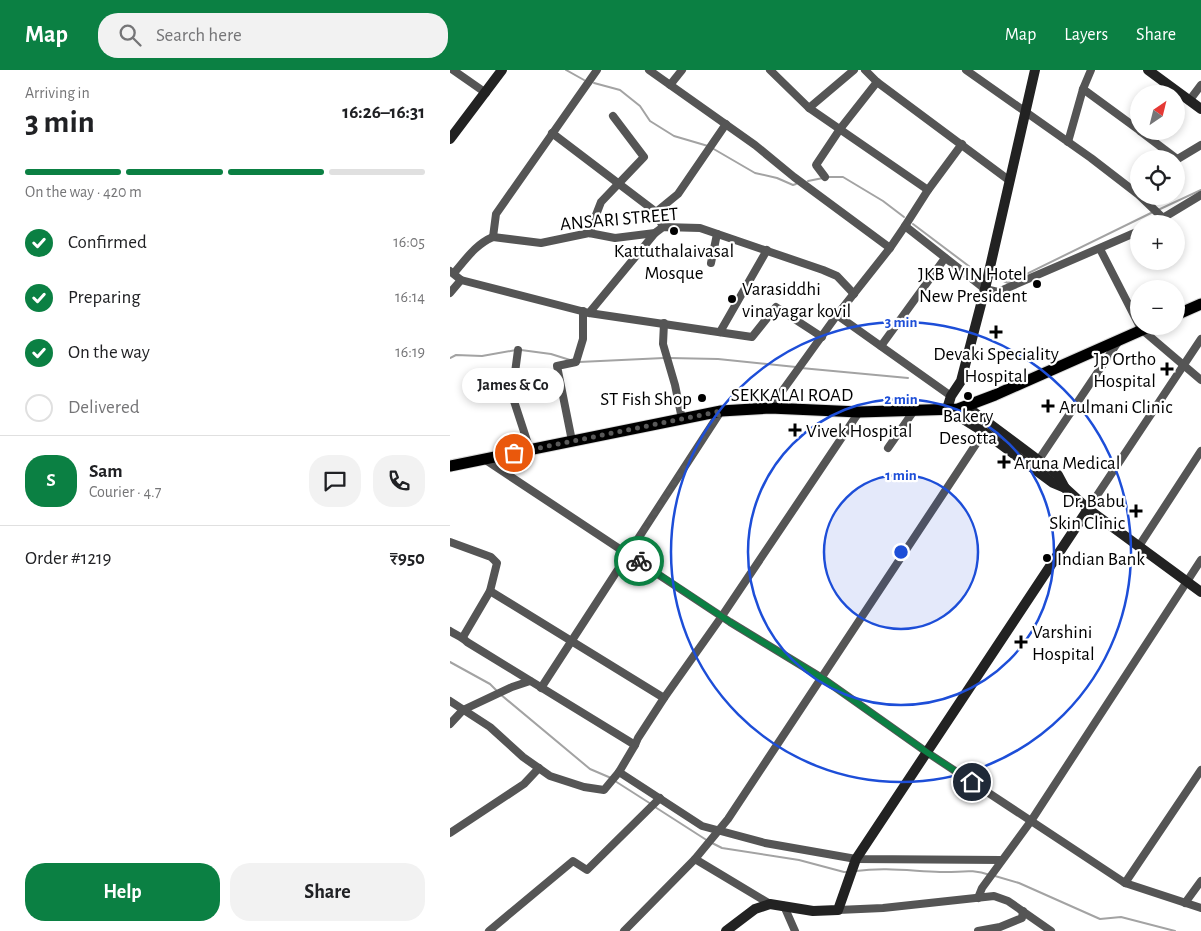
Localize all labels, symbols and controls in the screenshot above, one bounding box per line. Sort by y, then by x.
search box [98,13,448,58]
icon: search [116,21,144,49]
text: Map [25,23,68,47]
text: Search here [156,26,242,45]
text: Map [1005,26,1036,44]
text: Layers [1064,26,1108,44]
text: Share [1136,26,1176,44]
text: Arriving in [25,85,90,101]
north arrow [1130,85,1185,140]
map controls [1130,85,1185,335]
text: 16:26–16:31 [342,103,425,122]
text: 3 min [25,106,95,138]
button: locate [1130,150,1185,205]
text: On the way · 420 m [25,184,142,200]
street label: ANSARI STREET [559,205,679,234]
button: + [1130,215,1185,270]
marker: Kattuthalaivasal Mosque [668,225,680,237]
icon: check [25,229,53,257]
text: Confirmed [68,233,147,252]
text: 16:05 [393,234,425,250]
place label: Kattuthalaivasal Mosque [614,242,734,283]
place label: JKB WIN Hotel New President [918,265,1027,306]
marker: JKB WIN Hotel New President [1031,278,1043,290]
place label: Varasiddhi vinayagar kovil [742,280,851,321]
button: − [1130,280,1185,335]
icon: check [25,284,53,312]
text: Preparing [68,288,141,307]
text: 16:14 [395,289,425,305]
marker: Varasiddhi vinayagar kovil [726,293,738,305]
text: 3 min [885,315,917,330]
marker: Devaki Speciality Hospital [989,325,1003,339]
icon: check [25,339,53,367]
text: On the way [68,343,150,362]
text: 16:19 [395,344,425,360]
place label: Devaki Speciality Hospital [933,345,1059,386]
place label: Jp Ortho Hospital [1093,350,1156,391]
marker: Jp Ortho Hospital [1160,362,1174,376]
callout: James & Co [463,368,565,403]
text: James & Co [477,377,549,393]
street label: SEKKALAI ROAD [731,386,853,405]
place label: ST Fish Shop [600,390,692,409]
marker: Bakery Desotta [962,390,974,402]
marker: ST Fish Shop [696,392,708,404]
text: 2 min [884,392,918,407]
text: Delivered [68,398,140,417]
place label: Arulmani Clinic [1059,398,1173,417]
marker: Arulmani Clinic [1041,399,1055,413]
place label: Bakery Desotta [939,407,997,448]
place label: Vivek Hospital [806,422,912,441]
marker: Vivek Hospital [788,423,802,437]
pin [493,432,535,474]
icon: bag [500,439,528,467]
place label: Aruna Medical [1014,454,1121,473]
button: chat [309,455,361,507]
button: phone [373,455,425,507]
marker: Aruna Medical [998,456,1010,468]
text: Sam [89,462,123,481]
text: 1 min [885,468,917,483]
text: S [46,471,56,490]
text: Courier · 4.7 [89,484,161,500]
place label: Dr. Babu Skin Clinic [1049,492,1125,533]
marker: Dr. Babu Skin Clinic [1129,504,1143,518]
courier [614,536,664,586]
centre of rings [892,543,910,561]
icon: bike [625,547,653,575]
text: Order #1219 [25,549,112,568]
text: ₹950 [390,549,425,568]
place label: Indian Bank [1057,550,1145,569]
marker: Indian Bank [1041,552,1053,564]
place label: Varshini Hospital [1032,623,1095,664]
marker: Varshini Hospital [1014,635,1028,649]
pin [951,761,993,803]
icon: home [958,768,986,796]
button: Help [25,863,220,921]
button: Share [230,863,425,921]

